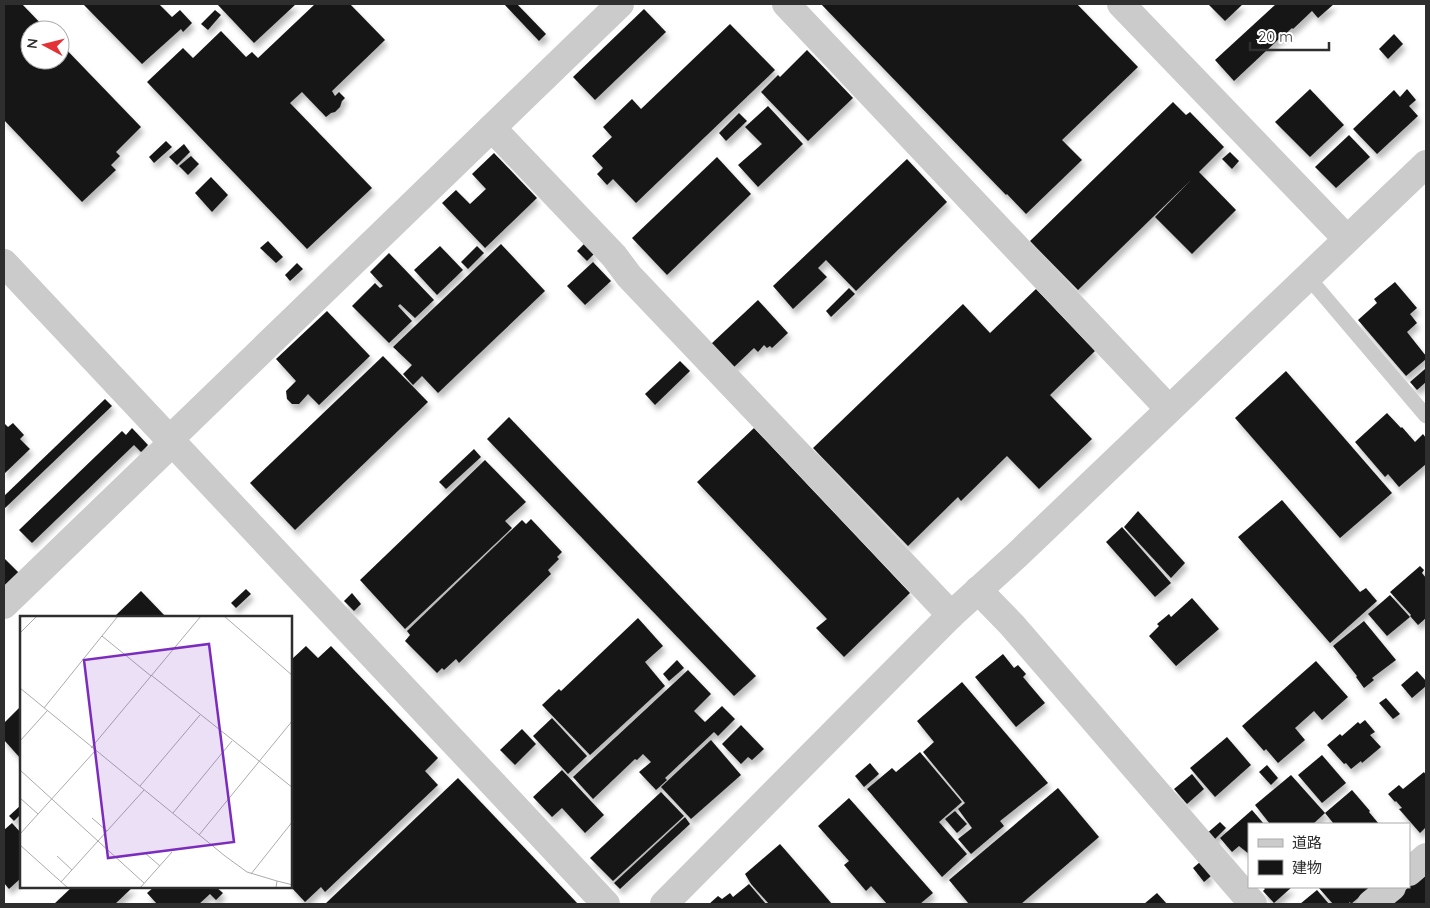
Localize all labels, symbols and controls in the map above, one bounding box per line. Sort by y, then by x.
north arrow [20,20,70,70]
scale bar [1250,20,1329,52]
text: 20 m [1258,27,1293,46]
text: N [23,37,42,50]
inset map [20,616,292,888]
legend [1248,823,1410,888]
text: 道路 [1292,833,1322,852]
text: 建物 [1292,858,1322,877]

